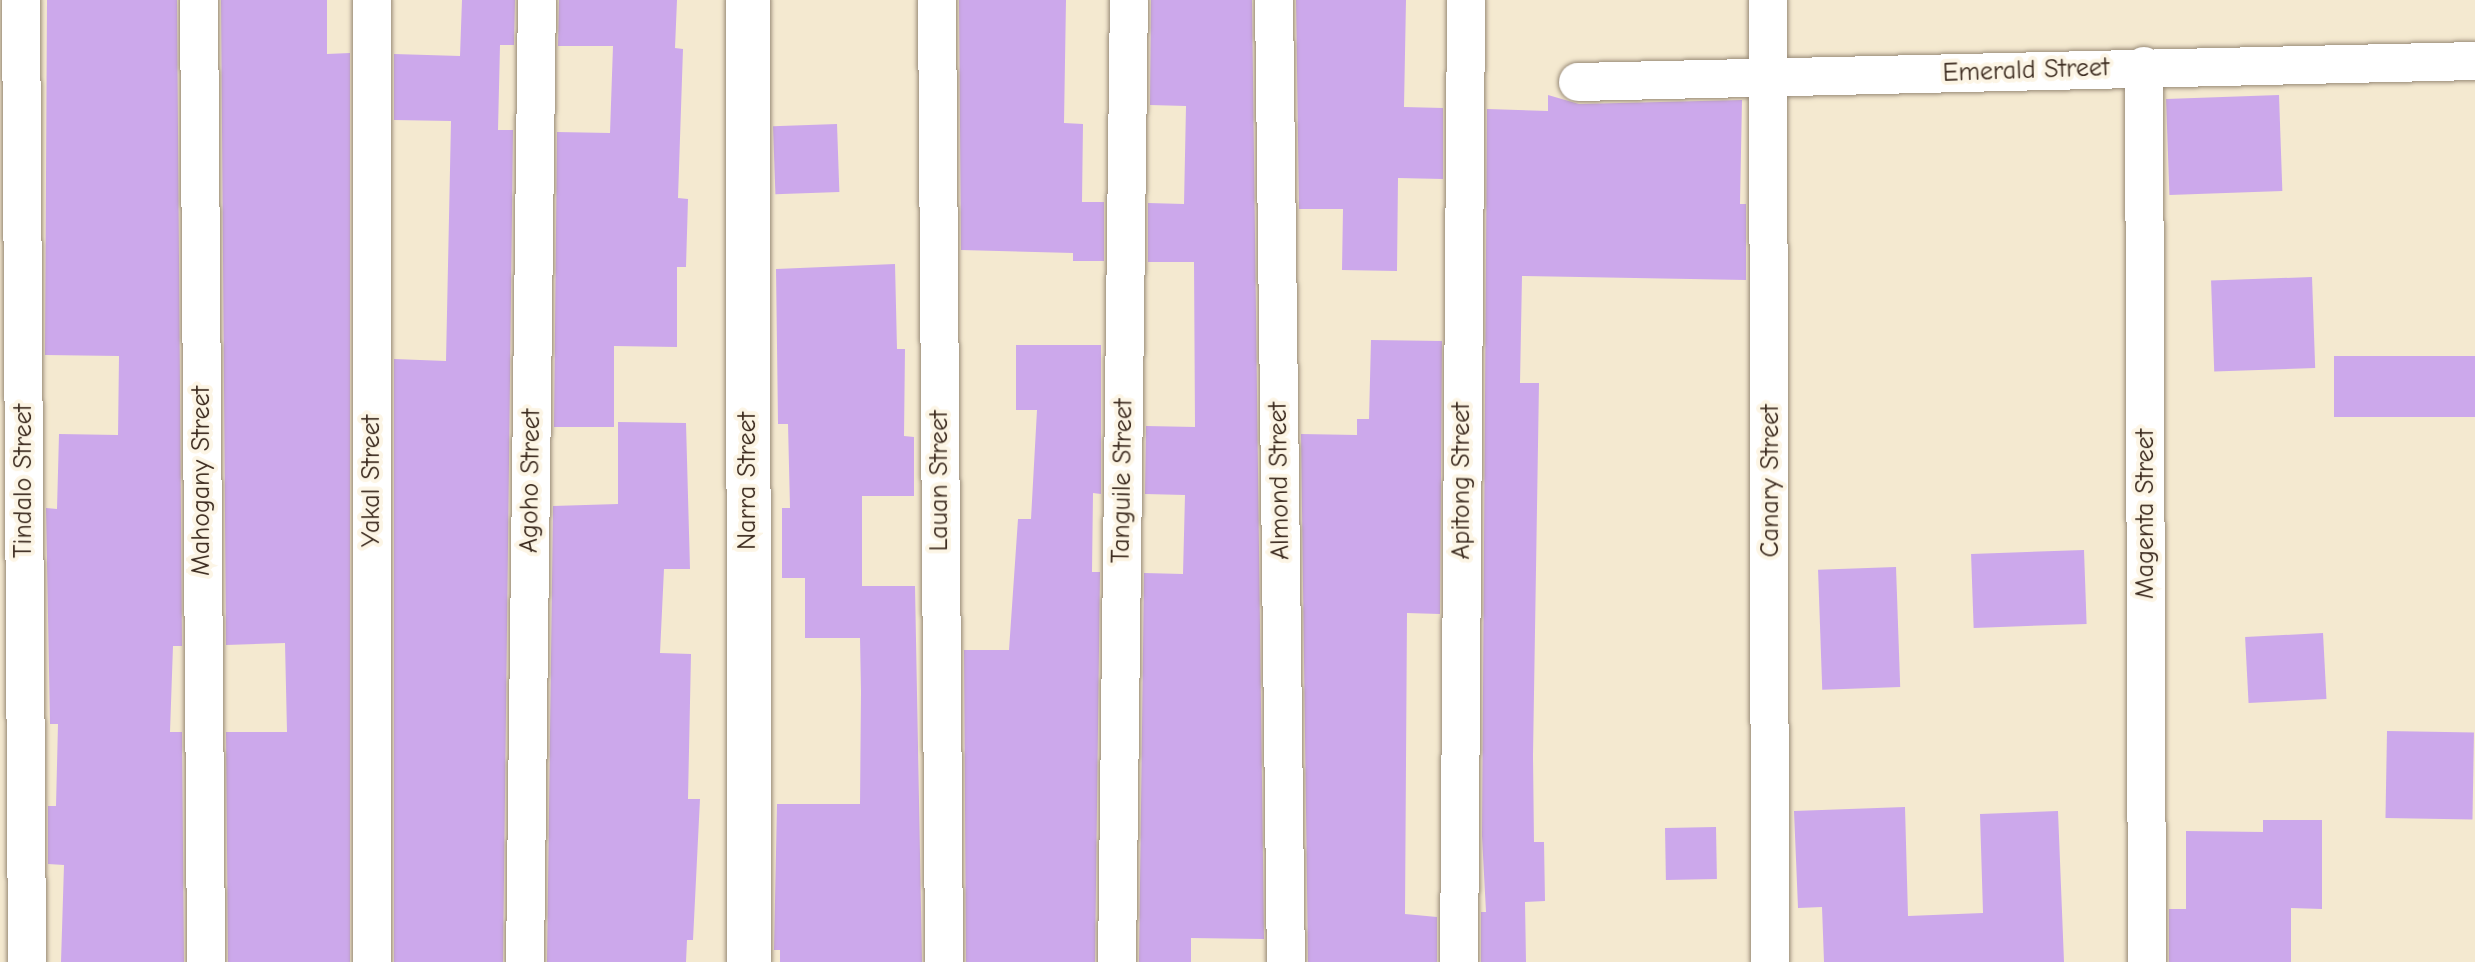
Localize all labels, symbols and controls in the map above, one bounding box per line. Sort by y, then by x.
street label: Emerald Street [1942,53,2110,89]
street label: Mahogany Street [186,386,218,576]
street label: Tanguile Street [1106,399,1140,563]
street label: Almond Street [1263,402,1297,560]
street label: Apitong Street [1446,402,1478,560]
street label: Tindalo Street [8,404,40,558]
street label: Canary Street [1755,405,1787,557]
street label: Agoho Street [514,409,548,553]
street label: Lauan Street [924,411,956,551]
street label: Narra Street [732,412,764,550]
street label: Yakal Street [356,415,388,547]
street label: Magenta Street [2130,429,2162,599]

